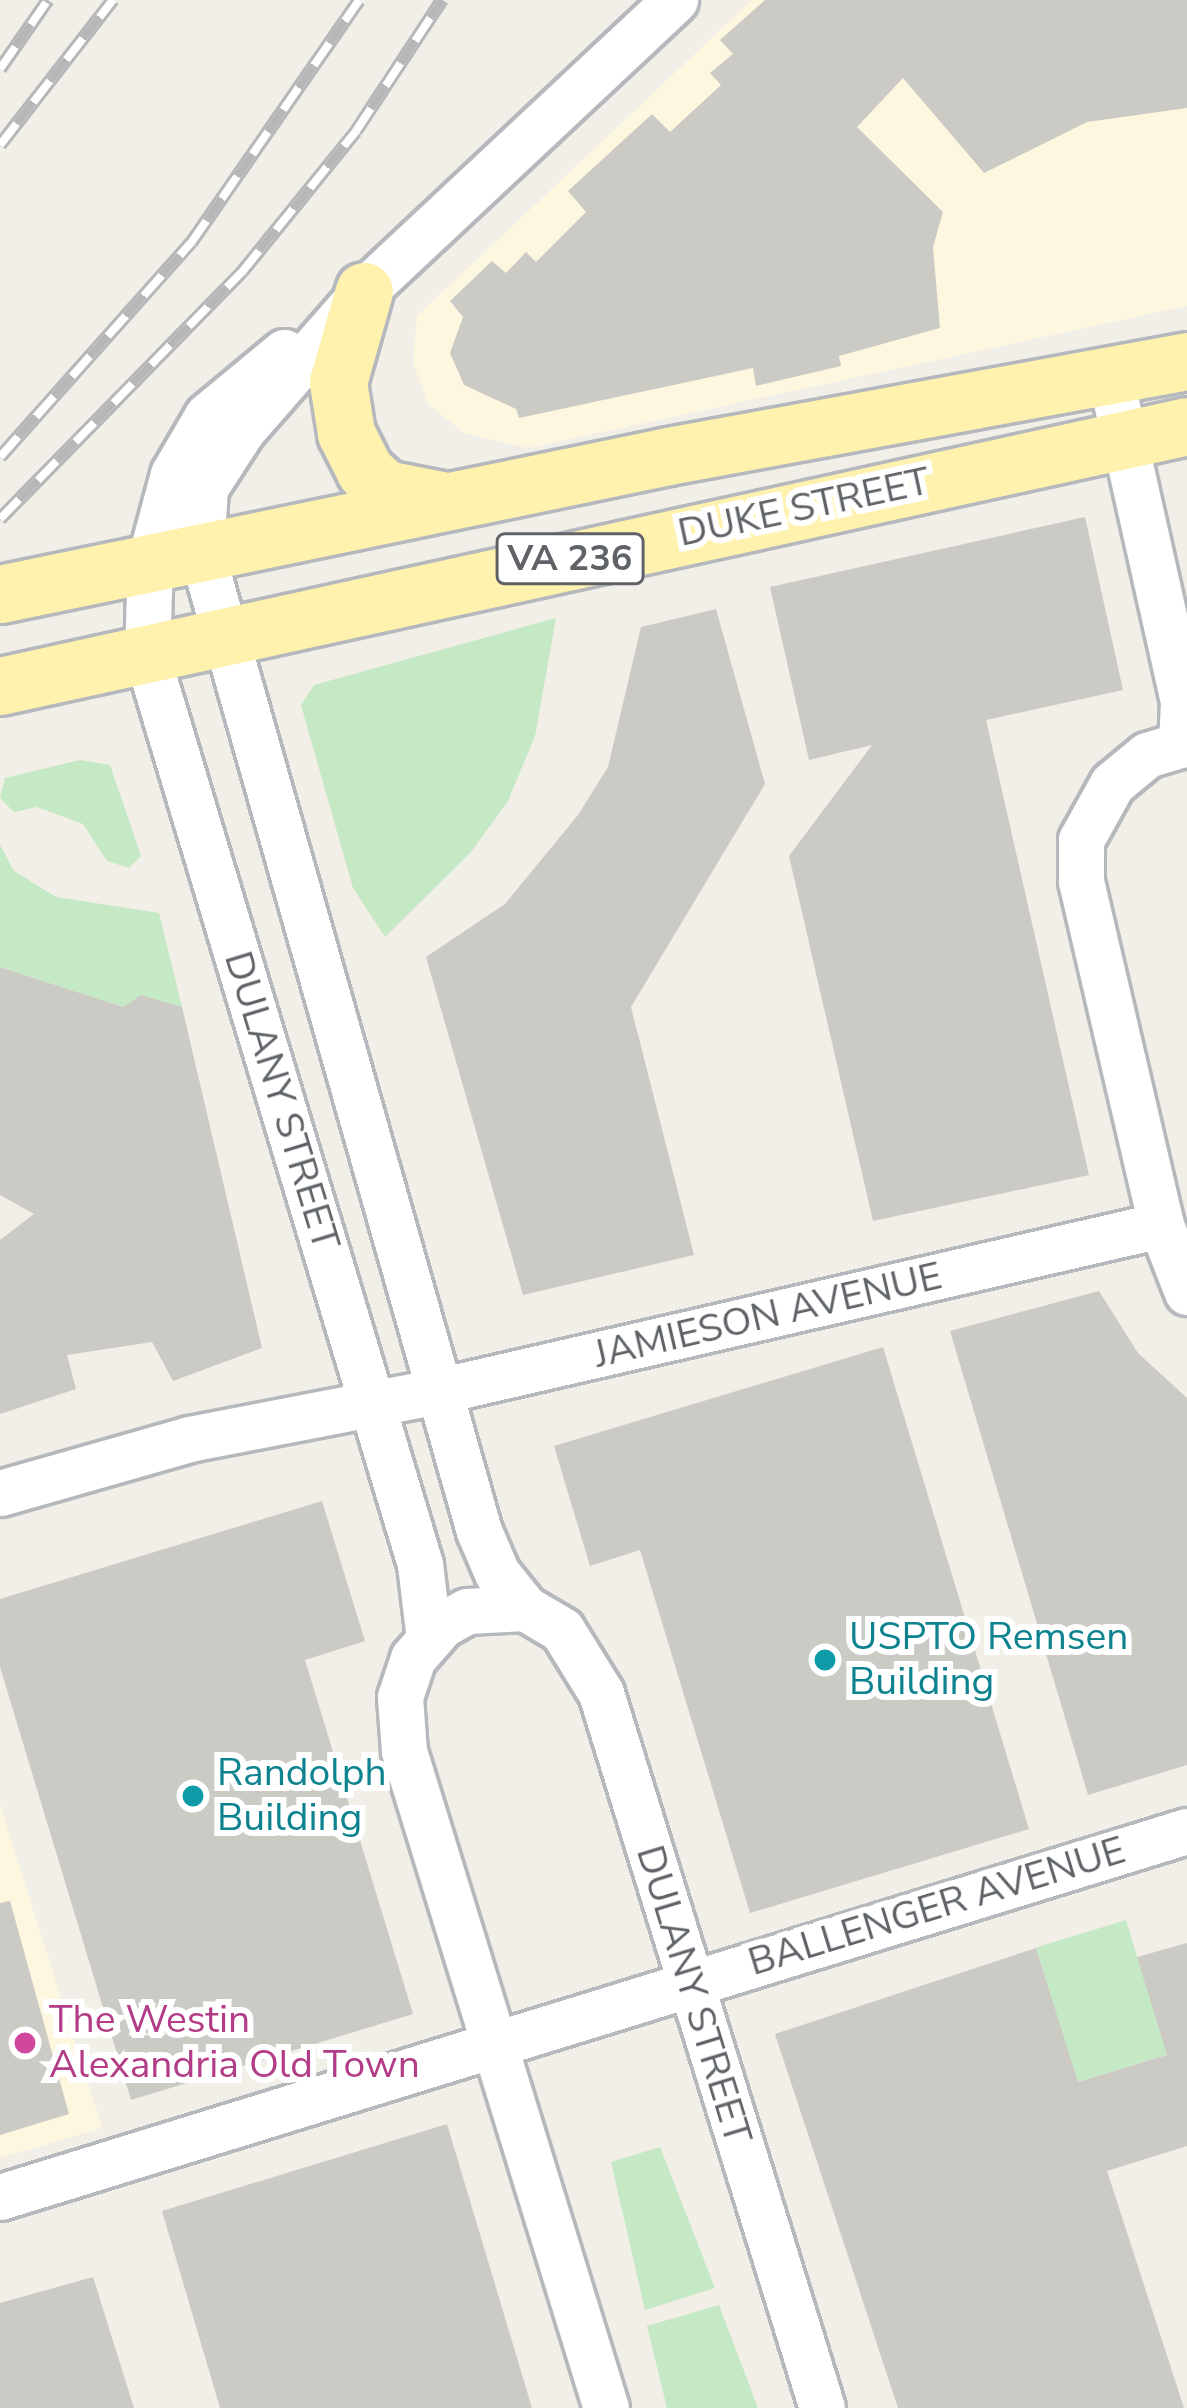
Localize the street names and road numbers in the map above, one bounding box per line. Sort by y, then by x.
street label: DUKE STREET [674,459,934,557]
road number: VA 236 [495,529,645,589]
street label: DULANY STREET [213,946,349,1256]
street label: JAMIESON AVENUE [590,1253,946,1379]
street label: BALLENGER AVENUE [743,1827,1131,1987]
street label: DULANY STREET [625,1840,761,2150]

